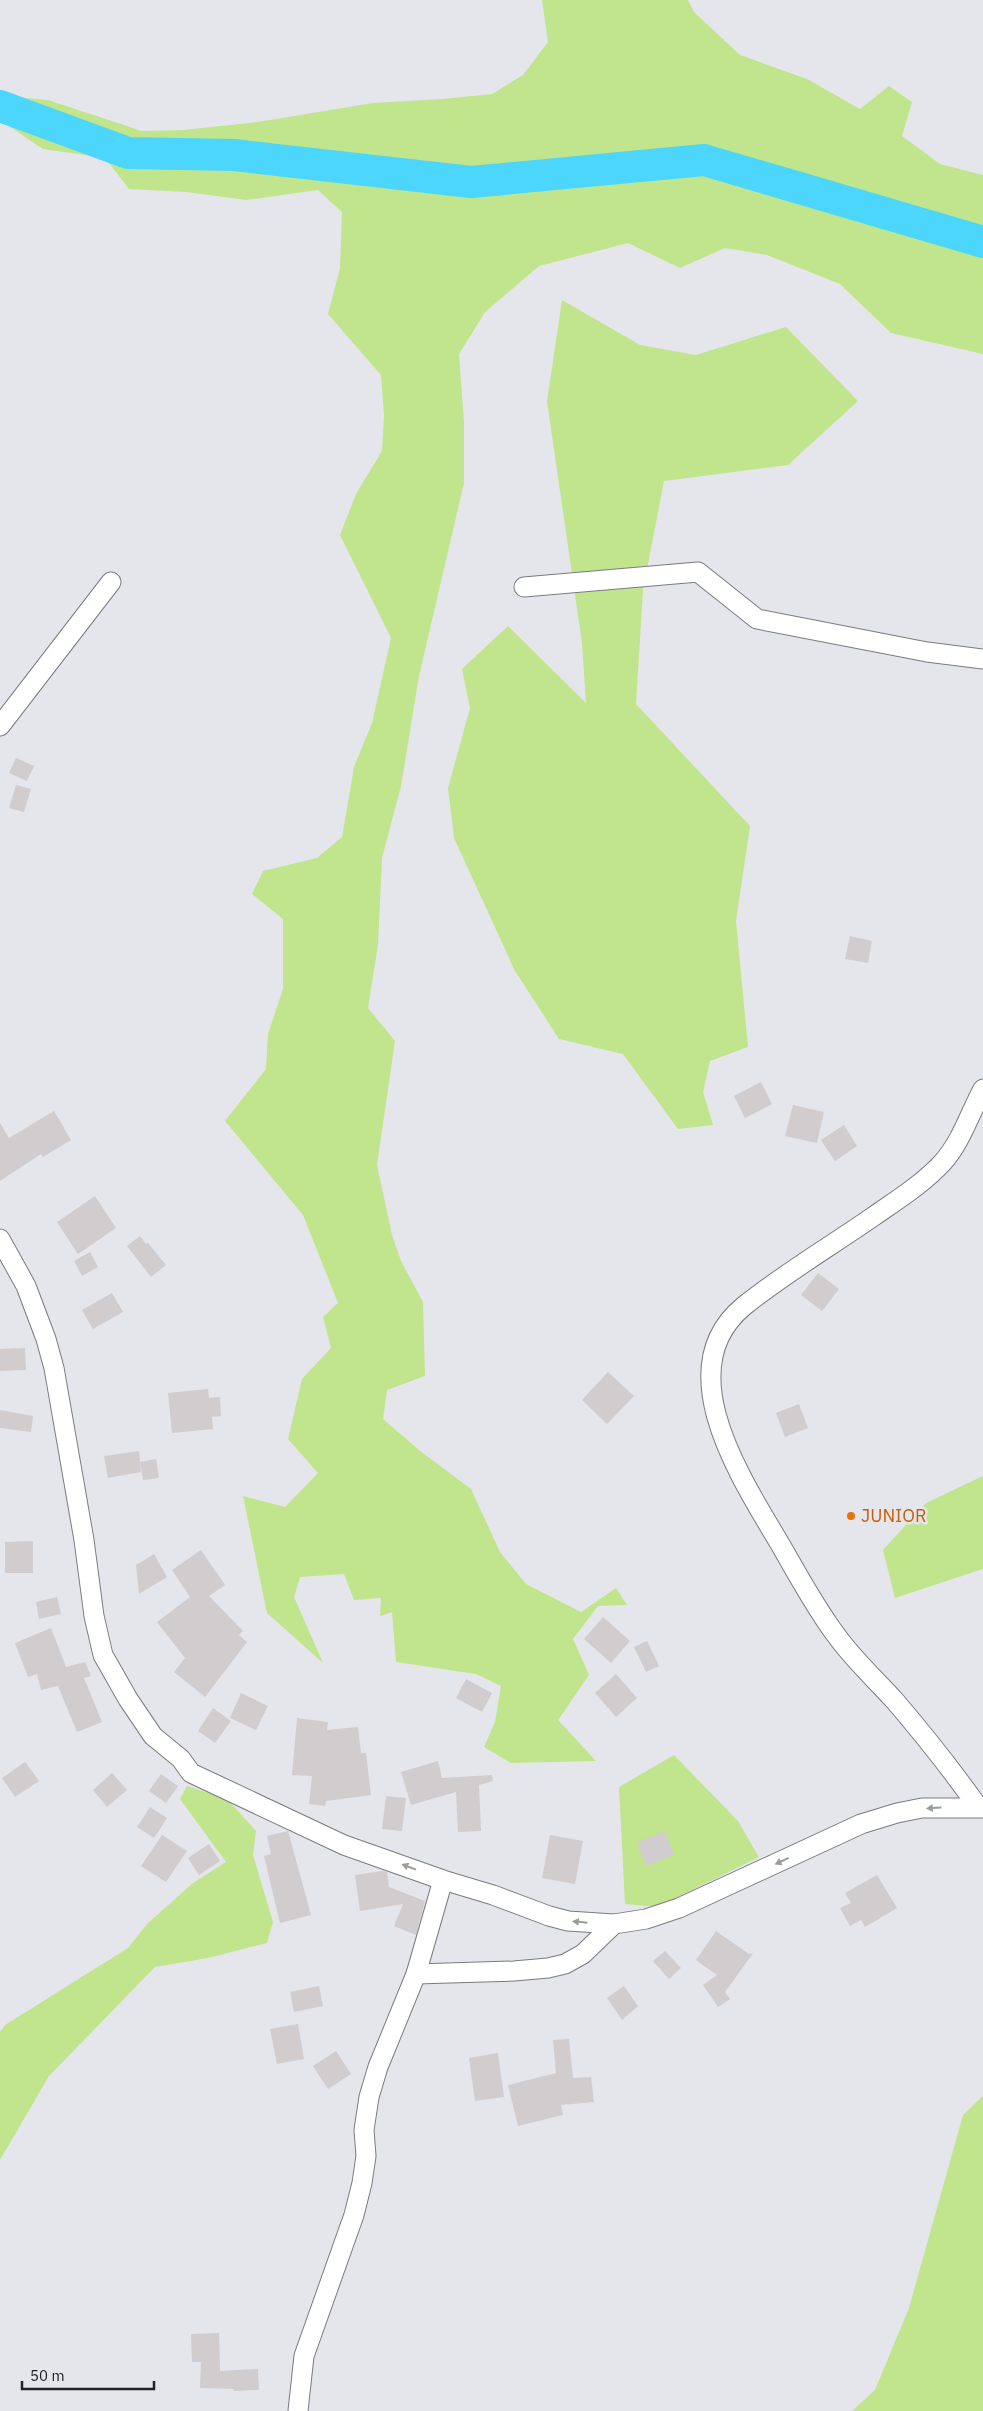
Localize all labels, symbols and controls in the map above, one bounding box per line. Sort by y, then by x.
place label: JUNIOR [861,1504,927,1527]
marker: JUNIOR [845,1510,857,1522]
one-way arrow [926,1804,942,1812]
one-way arrow [775,1857,789,1865]
one-way arrow [401,1863,416,1871]
one-way arrow [571,1918,587,1926]
scale bar [22,2358,155,2390]
text: 50 m [30,2366,65,2385]

